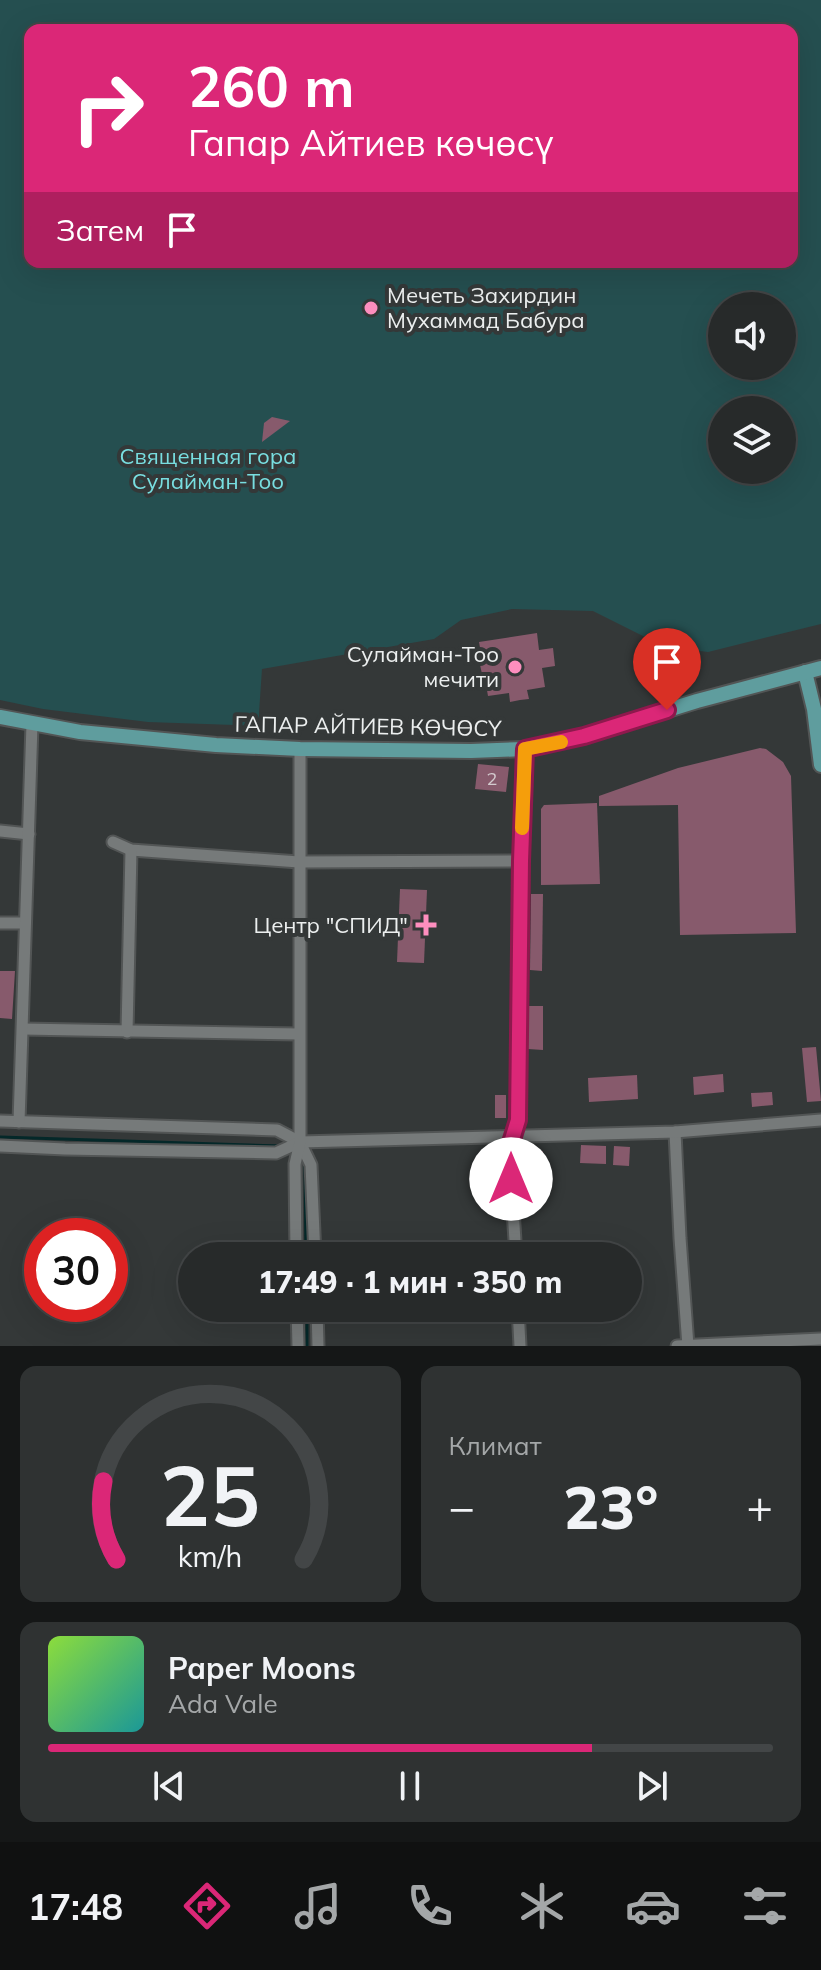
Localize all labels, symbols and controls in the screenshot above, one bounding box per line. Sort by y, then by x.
text: 260 m [188,51,355,121]
icon: right [56,56,160,160]
text: Гапар Айтиев көчөсү [188,120,554,165]
icon: arrive [160,208,204,252]
text: Затем [56,211,144,249]
place label: Мечеть Захирдин Мухаммад Бабура [387,281,585,334]
map controls [708,292,796,484]
button: sound [708,292,796,380]
marker: Мечеть Захирдин Мухаммад Бабура [362,299,380,317]
button: layers [708,396,796,484]
park label: Священная гора Сулайман-Тоо [119,442,297,495]
pin [633,628,701,710]
place label: Сулайман-Тоо мечити [347,640,499,693]
icon: arrive [645,640,689,684]
marker: Сулайман-Тоо мечити [506,658,524,676]
street label: ГАПАР АЙТИЕВ КӨЧӨСҮ [234,710,502,742]
house number: 2 [487,767,497,790]
place label: Центр "СПИД" [253,911,408,939]
marker: Центр "СПИД" [415,914,437,936]
position arrow [469,1137,553,1221]
speed limit sign: 30 [24,1218,128,1322]
text: 17:49 · 1 мин · 350 m [258,1263,562,1301]
text: Климат [449,1429,542,1462]
text: 25 [160,1442,260,1547]
text: 23° [563,1469,658,1544]
text: − [449,1479,475,1534]
text: + [747,1479,773,1534]
text: km/h [178,1538,243,1574]
text: Paper Moons [168,1649,356,1687]
text: Ada Vale [168,1687,278,1720]
icon: previous [147,1764,191,1808]
icon: pause [388,1764,432,1808]
icon: next [630,1764,674,1808]
icon: directions [179,1878,235,1934]
icon: music [290,1878,346,1934]
icon: phone [402,1878,458,1934]
icon: climate [514,1878,570,1934]
icon: car [625,1878,681,1934]
icon: filters [737,1878,793,1934]
text: 17:48 [28,1884,123,1929]

